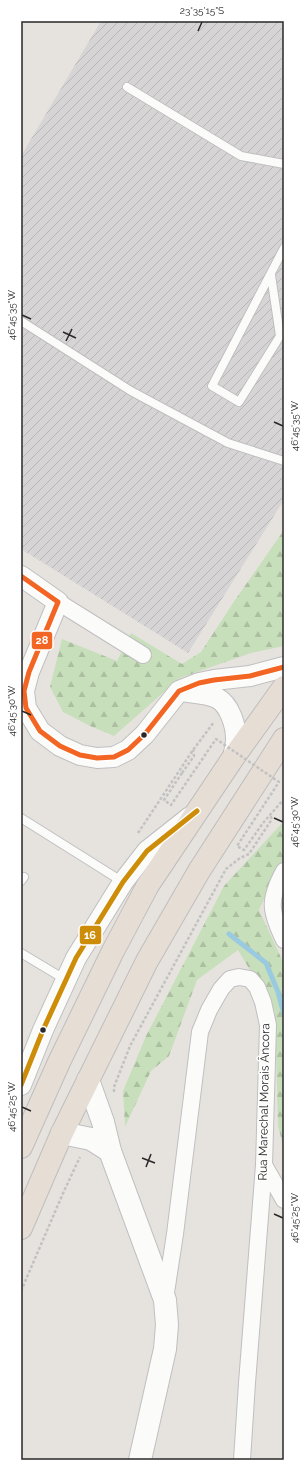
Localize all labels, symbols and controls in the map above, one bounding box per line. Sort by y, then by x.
text: 23°35'15"S [180,5,224,16]
text: 46°45'35"W [6,289,17,340]
text: 46°45'35"W [289,400,300,451]
line badge: 28 [31,631,53,650]
text: 28 [36,634,49,647]
text: 46°45'30"W [6,685,17,736]
unlabelled marker [139,730,149,740]
text: 46°45'30"W [289,796,300,847]
line badge: 16 [79,925,102,945]
text: 16 [84,929,96,942]
street label: Rua Marechal Morais Âncora [256,1023,272,1181]
unlabelled marker [38,1025,48,1035]
text: 46°45'25"W [6,1081,17,1132]
text: 46°45'25"W [289,1192,300,1243]

